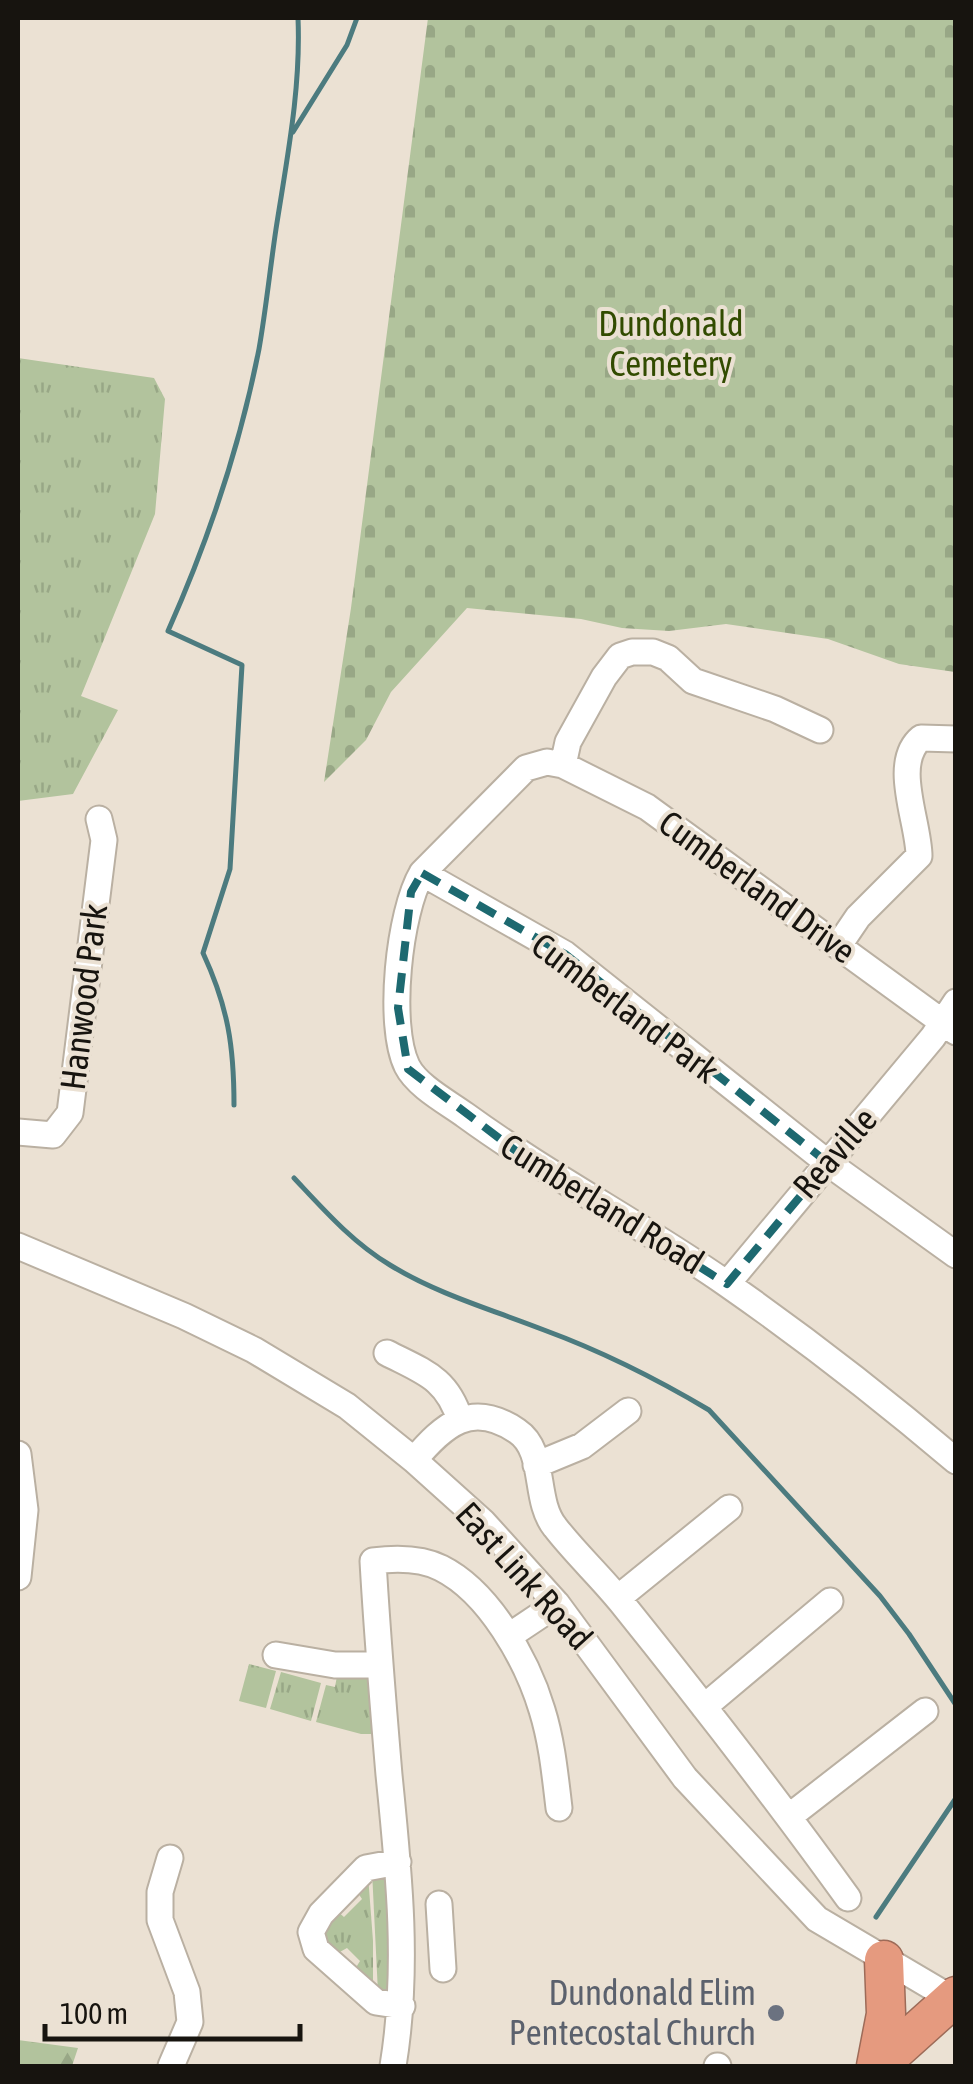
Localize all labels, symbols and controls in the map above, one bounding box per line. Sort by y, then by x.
park label: Dundonald Cemetery [598,303,744,383]
street label: Cumberland Drive [652,802,863,971]
street label: Hanwood Park [52,902,114,1092]
street label: Cumberland Park [525,924,727,1090]
street label: Reaville [784,1099,884,1206]
street label: Cumberland Road [494,1125,711,1281]
street label: East Link Road [448,1494,601,1657]
place label: Dundonald Elim Pentecostal Church [509,1972,756,2052]
scale bar [45,1979,300,2041]
text: 100 m [60,1996,128,2030]
marker: Dundonald Elim Pentecostal Church [765,2002,787,2024]

